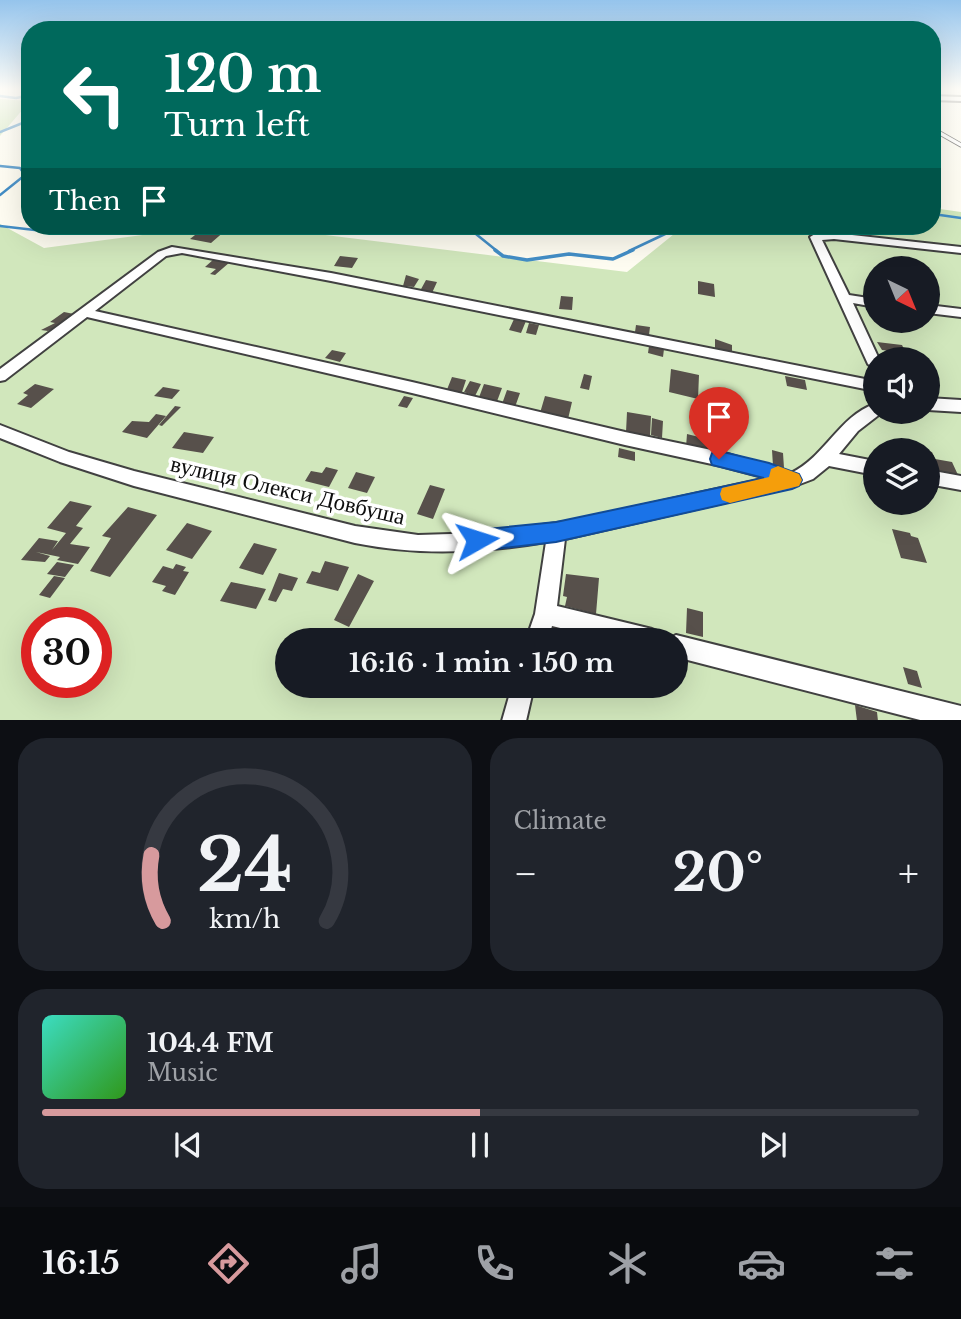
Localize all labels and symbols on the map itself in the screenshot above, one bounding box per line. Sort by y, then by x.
north arrow [863,256,940,332]
pin [689,387,749,459]
street label: вулиця Олекси Довбуша [168,449,408,531]
position arrow [440,503,514,577]
speed limit sign: 30 [21,607,112,698]

